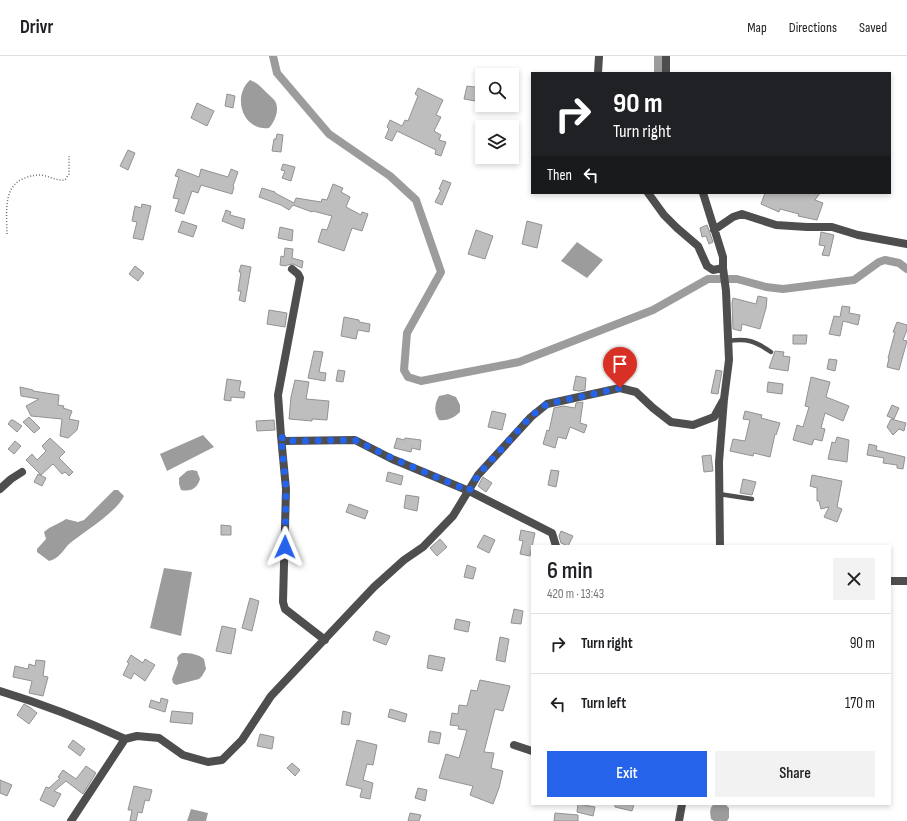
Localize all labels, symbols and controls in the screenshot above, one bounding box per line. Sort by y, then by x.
text: Drivr [20,16,53,39]
text: Map [747,19,767,36]
text: Directions [789,19,837,36]
text: Saved [859,19,887,36]
map controls [475,68,519,164]
button: search [475,68,519,112]
text: 90 m [613,87,663,120]
icon: right [547,88,599,140]
button: layers [475,120,519,164]
text: Turn right [613,121,671,142]
icon: left [580,164,602,186]
text: Then [547,166,572,185]
pin [603,347,637,388]
icon: arrive [609,353,631,375]
position arrow [264,526,306,568]
text: 6 min [547,556,593,585]
button: close [833,558,875,600]
text: 420 m · 13:43 [547,586,604,602]
icon: right [547,633,569,655]
text: Turn right [581,634,633,653]
text: 90 m [850,634,875,653]
icon: left [547,693,569,715]
text: Turn left [581,694,626,713]
text: 170 m [845,694,875,713]
button: Exit [547,751,707,797]
button: Share [715,751,875,797]

